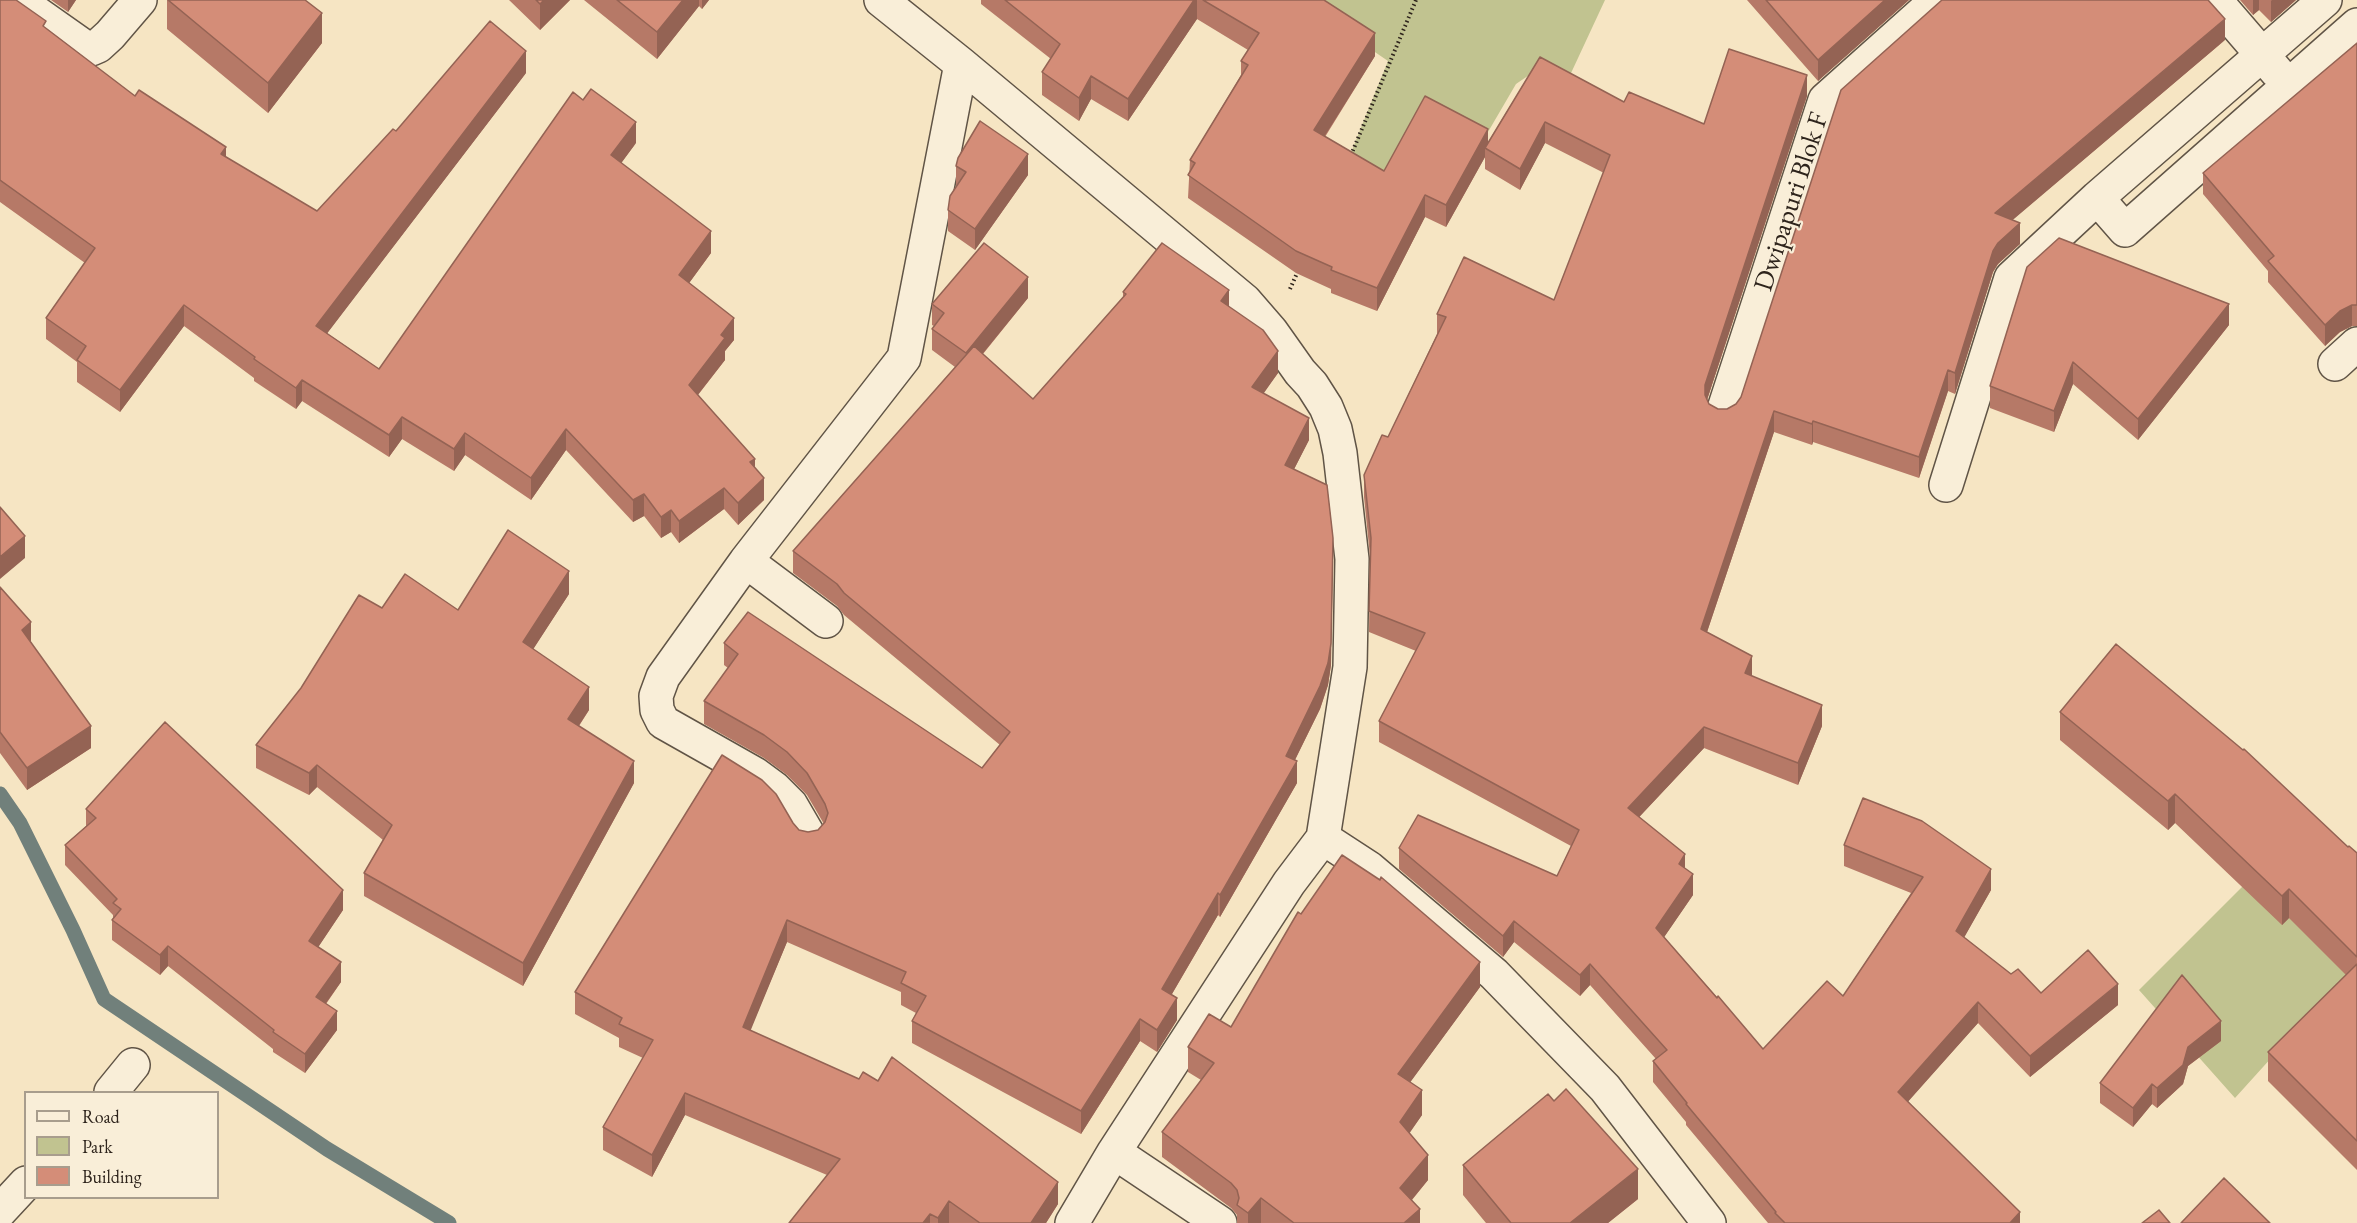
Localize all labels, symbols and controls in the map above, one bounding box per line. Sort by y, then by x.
street label: Dwipapuri Blok F [1748,108,1836,296]
legend [24,1091,219,1199]
text: Road [82,1105,120,1128]
text: Park [82,1135,113,1158]
text: Building [82,1165,142,1188]

